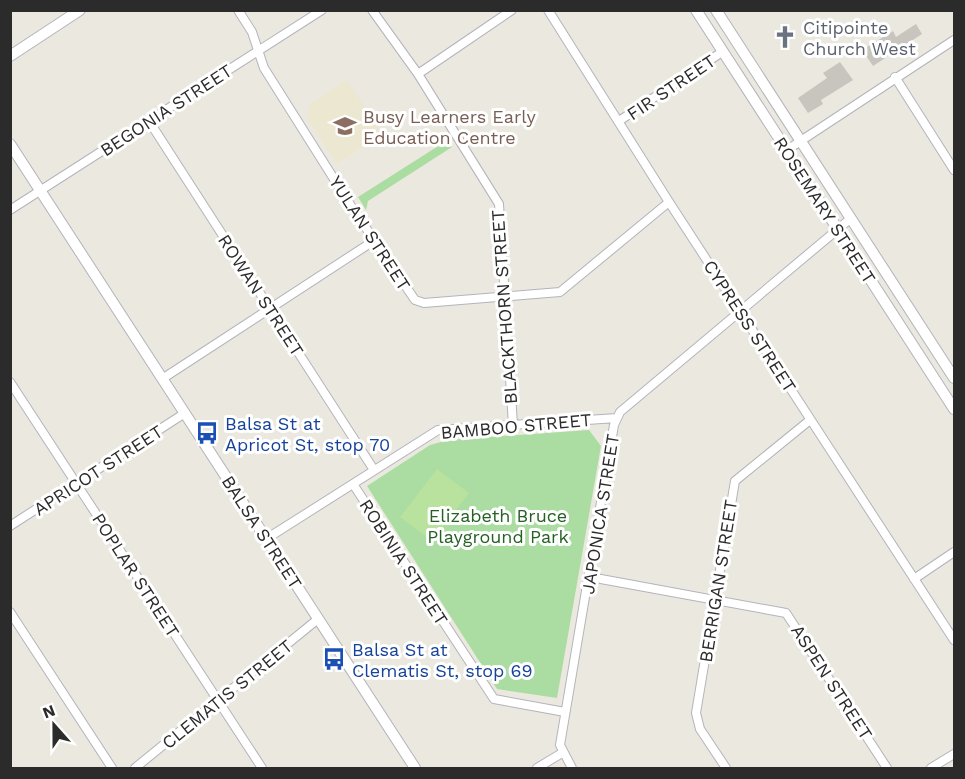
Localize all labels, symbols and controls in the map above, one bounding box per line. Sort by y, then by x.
place label: Citipointe Church West [803,17,916,59]
church icon: Citipointe Church West [772,24,798,50]
street label: FIR STREET [623,50,719,124]
street label: BEGONIA STREET [96,59,236,160]
place label: Busy Learners Early Education Centre [363,106,536,148]
school or university icon: Busy Learners Early Education Centre [332,113,358,139]
street label: ROSEMARY STREET [770,133,880,287]
street label: YULAN STREET [325,172,415,294]
street label: BLACKTHORN STREET [487,209,521,405]
street label: ROWAN STREET [214,230,308,360]
street label: CYPRESS STREET [699,256,801,396]
street label: BAMBOO STREET [440,409,592,443]
place label: Balsa St at Apricot St, stop 70 [225,413,390,455]
street label: APRICOT STREET [29,420,167,520]
bus stop icon: Balsa St at Apricot St, stop 70 [194,420,220,446]
street label: JAPONICA STREET [577,432,623,596]
street label: BALSA STREET [218,472,306,593]
street label: ROBINIA STREET [355,495,453,629]
street label: BERRIGAN STREET [695,498,741,664]
park label: Elizabeth Bruce Playground Park [427,505,569,547]
street label: POPLAR STREET [88,509,184,641]
street label: ASPEN STREET [787,621,877,743]
street label: CLEMATIS STREET [158,635,297,753]
place label: Balsa St at Clematis St, stop 69 [352,639,533,681]
bus stop icon: Balsa St at Clematis St, stop 69 [321,646,347,672]
north arrow [24,695,84,755]
text: N [40,700,58,722]

